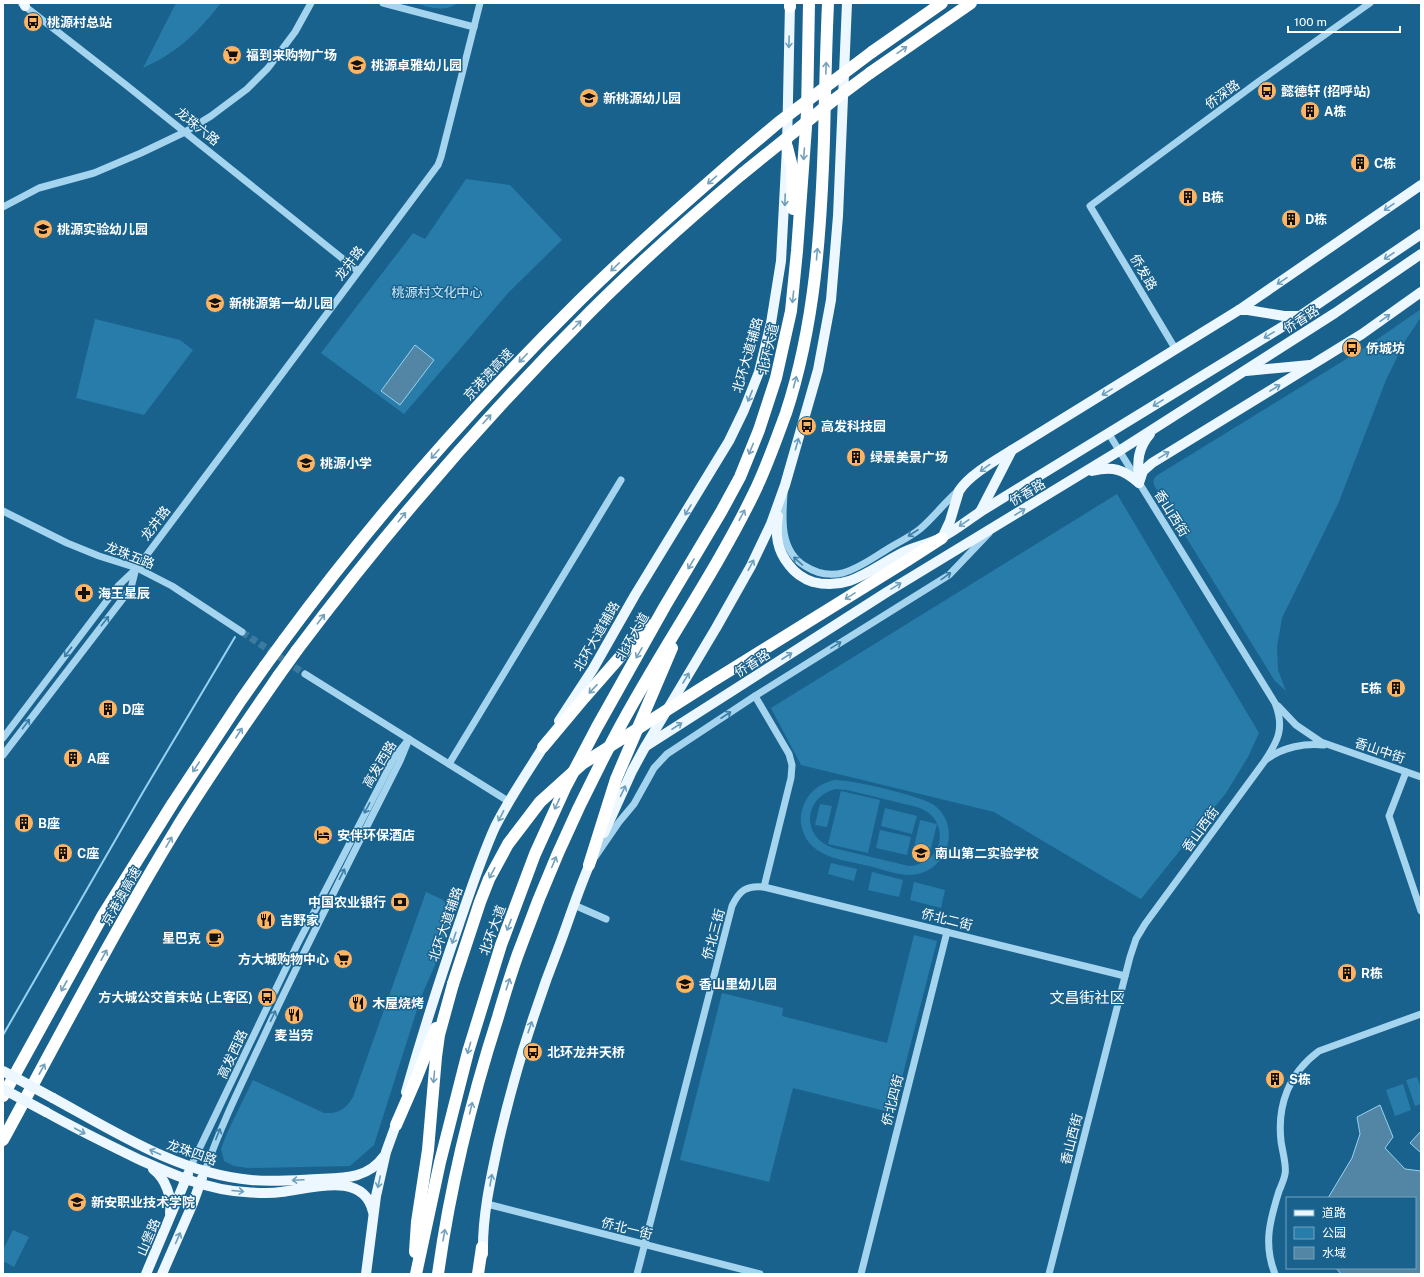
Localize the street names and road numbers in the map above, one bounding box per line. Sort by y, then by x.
street label: 侨深路 [1202,77,1242,112]
street label: 龙珠六路 [173,104,223,149]
street label: 龙井路 [332,243,367,283]
street label: 侨发路 [1127,252,1160,293]
street label: 侨香路 [1281,303,1322,336]
street label: 北环大道辅路 [730,316,765,395]
street label: 北环大道 [755,322,782,376]
street label: 京港澳高速 [461,345,516,403]
street label: 侨香路 [1007,476,1048,509]
street label: 香山西街 [1151,487,1192,539]
street label: 龙井路 [138,503,173,543]
street label: 龙珠五路 [103,539,157,572]
street label: 北环大道辅路 [570,599,622,674]
street label: 北环大道 [613,610,652,663]
street label: 侨香路 [732,647,773,680]
street label: 香山中街 [1353,735,1407,766]
street label: 高发西路 [360,738,399,790]
street label: 香山西街 [1179,804,1222,855]
street label: 京港澳高速 [99,864,144,928]
street label: 北环大道辅路 [426,885,465,963]
street label: 北环大道 [477,903,508,957]
street label: 侨北二街 [920,906,974,933]
street label: 侨北三街 [700,907,727,961]
street label: 高发西路 [215,1027,250,1081]
street label: 侨北四街 [879,1073,906,1127]
street label: 香山西街 [1058,1112,1085,1166]
street label: 龙珠四路 [165,1137,219,1168]
street label: 侨北一街 [600,1215,654,1242]
street label: 山堡路 [134,1216,163,1258]

